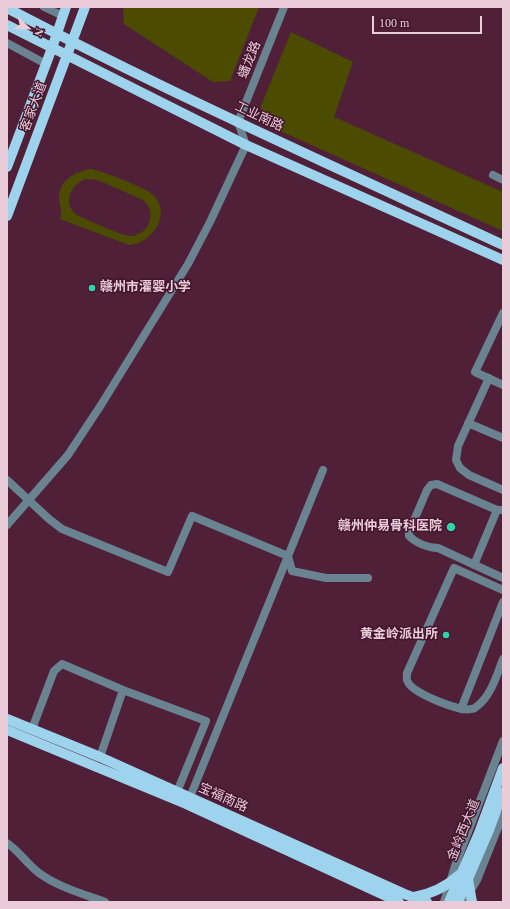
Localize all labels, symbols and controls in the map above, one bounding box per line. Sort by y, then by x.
north arrow [8,8,48,48]
scale bar [374,8,484,34]
text: 100 m [379,16,409,30]
text: N [32,27,46,38]
street label: 蟠龙路 [235,39,265,81]
street label: 客家大道 [17,80,51,134]
street label: 工业南路 [232,99,286,135]
place label: 赣州市灌婴小学 [100,280,191,296]
marker: 赣州市灌婴小学 [87,283,97,293]
place label: 赣州仲易骨科医院 [338,519,442,535]
marker: 赣州仲易骨科医院 [445,521,457,533]
place label: 黄金岭派出所 [360,627,438,643]
marker: 黄金岭派出所 [441,630,451,640]
street label: 宝福南路 [196,780,250,816]
street label: 金岭西大道 [445,797,483,863]

